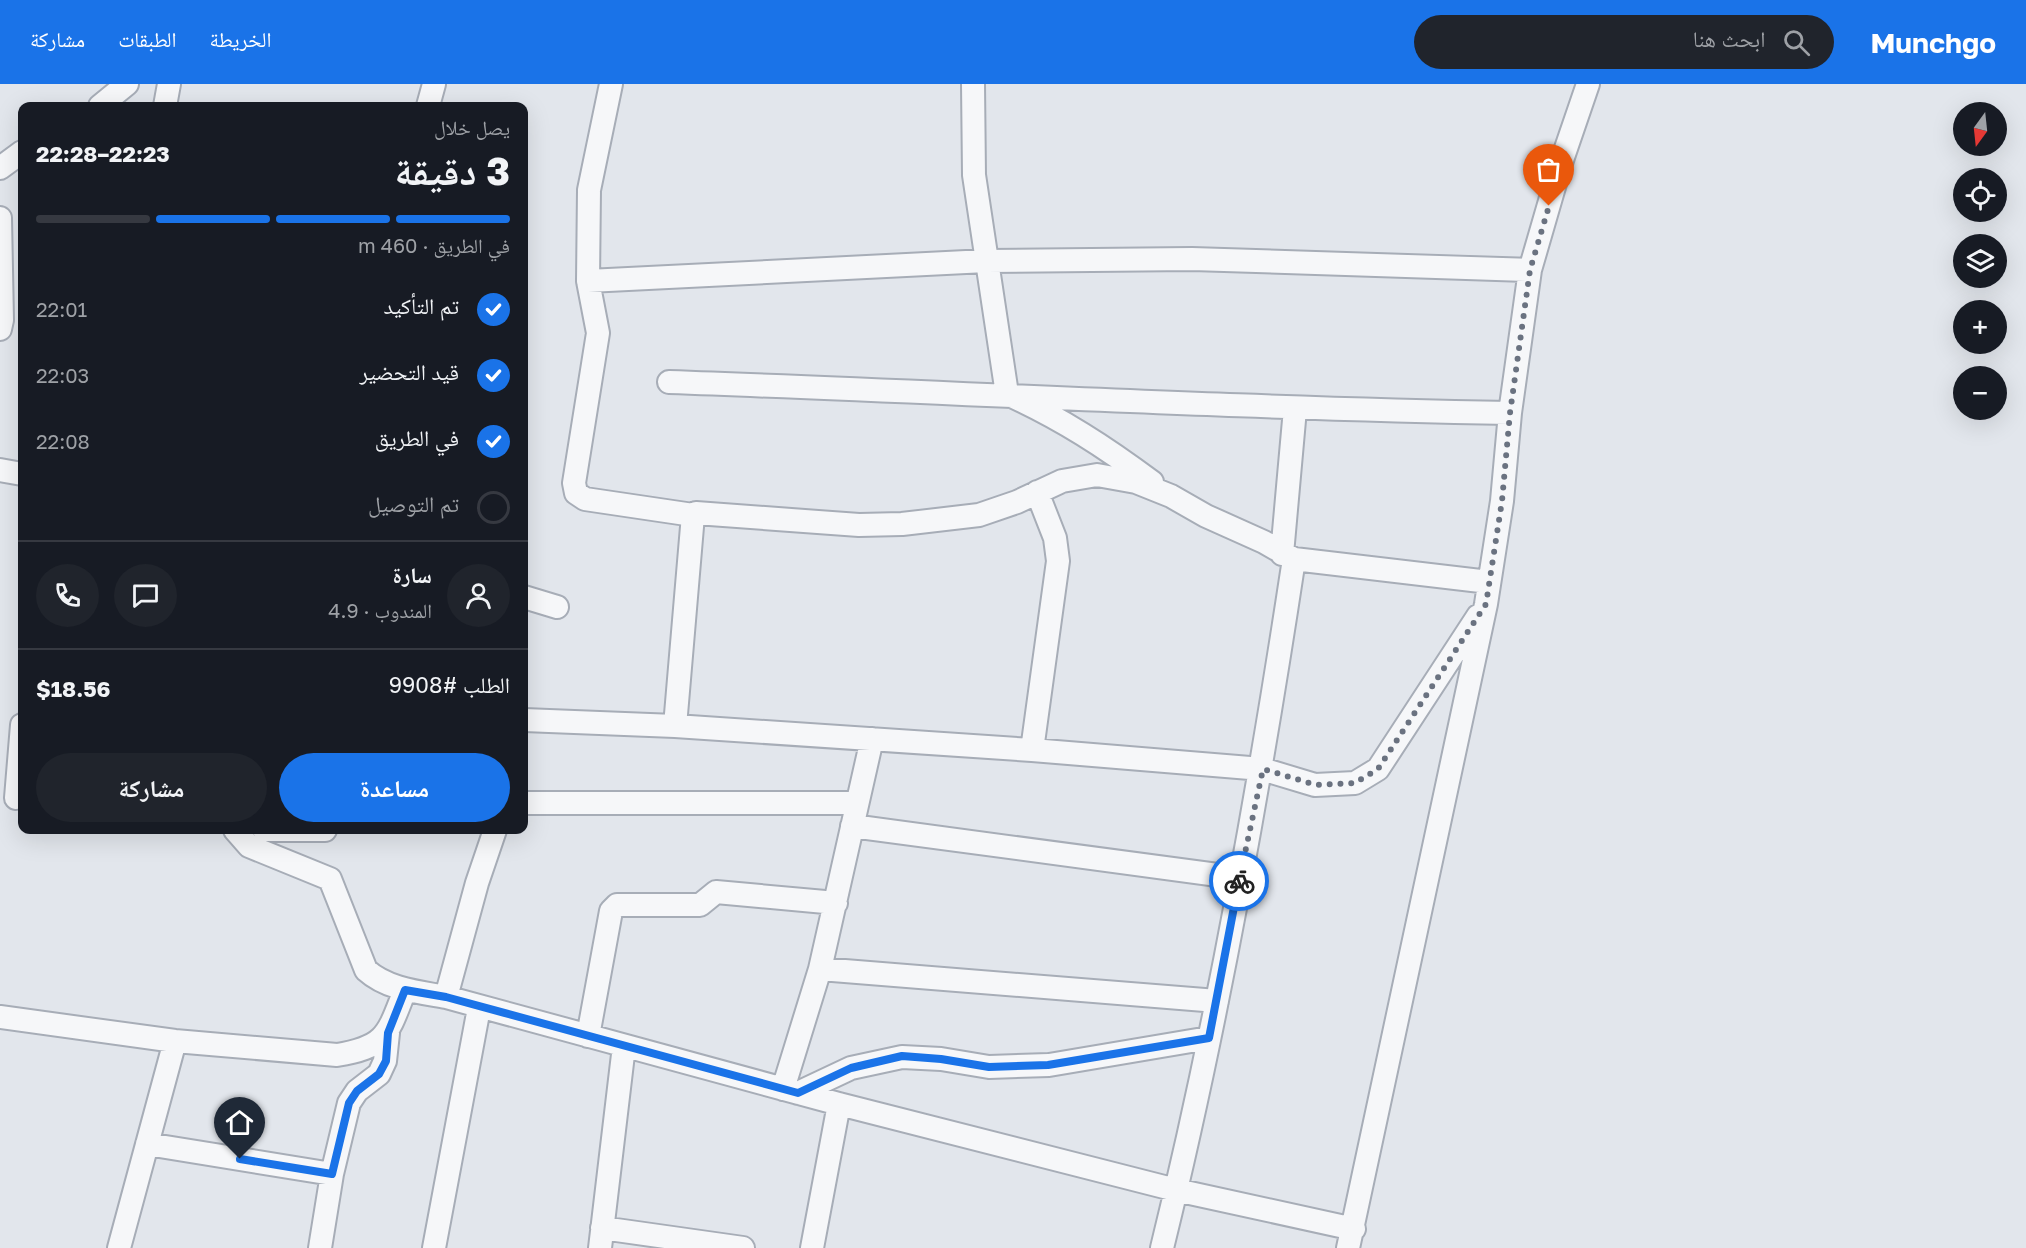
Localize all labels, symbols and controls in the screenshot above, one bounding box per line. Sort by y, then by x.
search box [1414,15,1834,69]
text: ابحث هنا [1693,25,1765,52]
text: مشاركة [30,26,85,52]
text: الطبقات [118,26,177,52]
text: الخريطة [210,26,271,52]
icon: search [1780,26,1813,59]
text: Munchgo [1870,26,1996,59]
north arrow [1953,102,2007,156]
map controls [1953,102,2007,420]
text: يصل خلال [434,115,510,139]
text: 22:23–22:28 [36,140,170,167]
pin [1523,144,1574,206]
text: 3 دقيقة [395,147,510,194]
icon: bag [1532,153,1565,186]
button: locate [1953,168,2007,222]
text: في الطريق · 460 m [358,233,510,257]
button: layers [1953,234,2007,288]
text: تم التأكيد [383,292,459,319]
icon: check [477,293,510,326]
text: 22:01 [36,297,87,321]
button: + [1953,300,2007,354]
text: قيد التحضير [360,358,459,385]
icon: check [477,359,510,392]
text: 22:03 [36,363,89,387]
button: − [1953,366,2007,420]
text: في الطريق [375,424,459,451]
icon: check [477,425,510,458]
text: 22:08 [36,429,90,453]
text: تم التوصيل [368,490,459,517]
text: سارة [393,561,432,588]
button: phone [36,564,99,627]
button: chat [114,564,177,627]
button: person [447,564,510,627]
text: المندوب · 4.9 [328,598,432,622]
text: الطلب #9908 [389,671,510,698]
text: $18.56 [36,675,111,702]
button: مشاركة [36,753,267,822]
button: مساعدة [279,753,510,822]
courier [1209,851,1269,911]
icon: bike [1223,865,1256,898]
pin [214,1097,265,1159]
icon: home [223,1106,256,1139]

